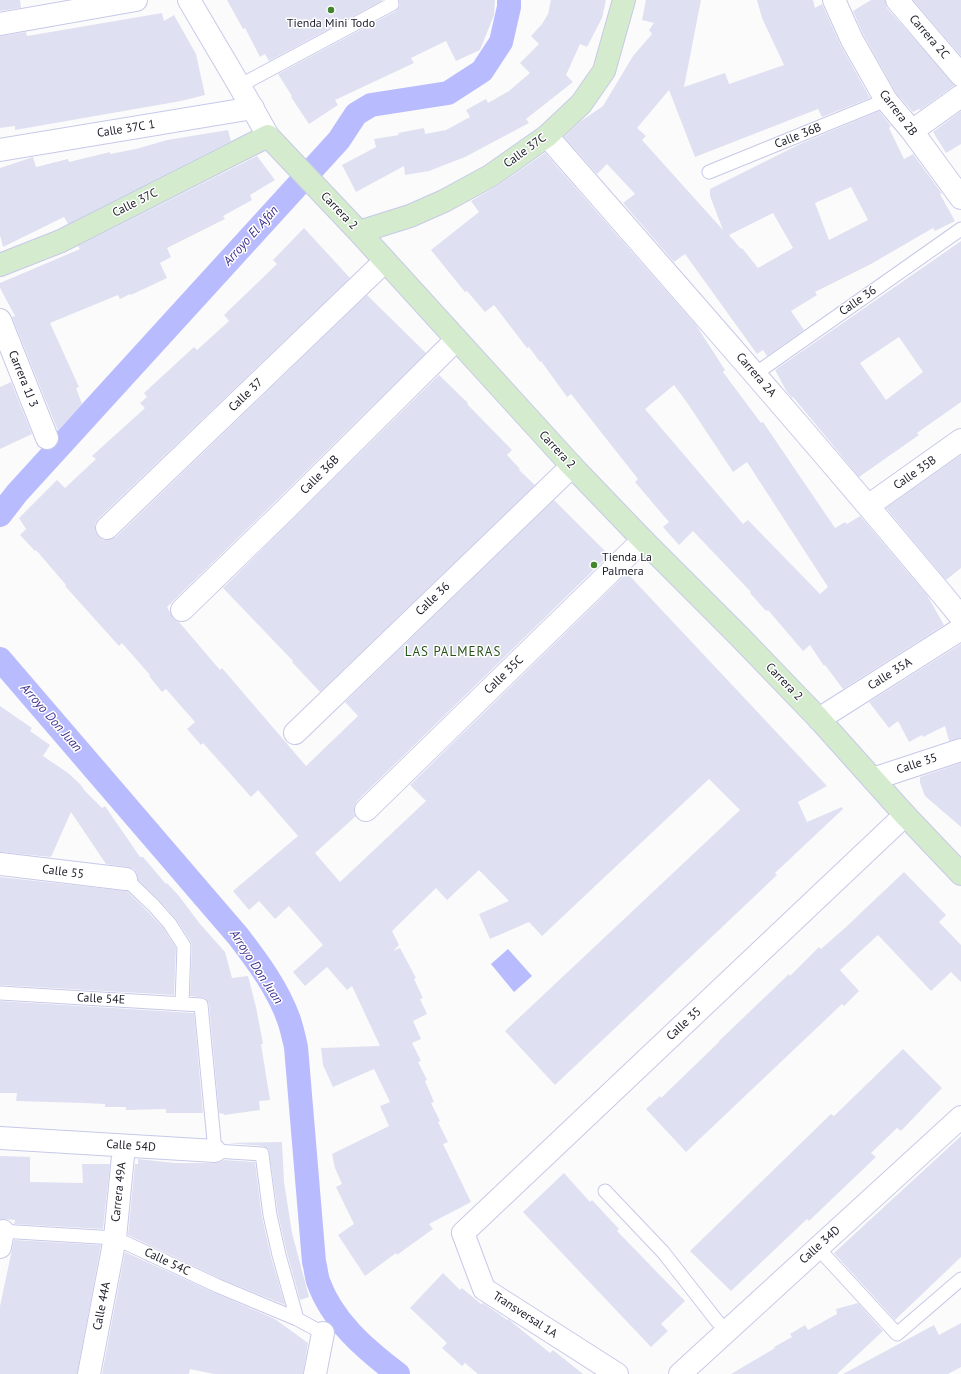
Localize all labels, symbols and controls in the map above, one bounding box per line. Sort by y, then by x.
marker: Tienda Mini Todo [326,5,336,15]
street label: Carrera 2C [906,12,952,62]
place label: Tienda Mini Todo [287,17,375,31]
street label: Carrera 2B [876,87,920,139]
street label: Calle 37C 1 [96,117,156,141]
street label: Calle 36B [773,120,823,152]
street label: Calle 37C [501,131,549,171]
street label: Calle 37C [110,186,160,220]
street label: Carrera 2 [318,189,360,233]
water label: Arroyo El Afán [220,203,282,269]
street label: Calle 36 [837,283,879,319]
street label: Carrera 1J 3 [5,349,41,409]
street label: Carrera 2A [733,350,779,400]
street label: Calle 37 [226,375,266,415]
street label: Carrera 2 [536,428,578,472]
street label: Calle 36B [298,453,342,497]
street label: Calle 35B [891,453,939,493]
place label: Tienda La Palmera [602,551,652,579]
marker: Tienda La Palmera [589,560,599,570]
street label: Calle 36 [413,579,453,619]
district label: LAS PALMERAS [405,644,501,660]
street label: Calle 35C [481,653,527,697]
street label: Calle 35A [865,655,915,693]
street label: Carrera 2 [763,660,805,704]
water label: Arroyo Don Juan [17,681,85,755]
street label: Calle 35 [895,751,939,777]
street label: Calle 55 [41,862,85,882]
water label: Arroyo Don Juan [226,927,286,1007]
street label: Calle 54E [76,991,126,1007]
street label: Calle 35 [664,1004,704,1044]
street label: Calle 54D [106,1137,156,1155]
street label: Carrera 49A [109,1161,129,1223]
street label: Calle 34D [797,1223,843,1267]
street label: Calle 54C [142,1245,192,1279]
street label: Calle 44A [90,1281,114,1331]
street label: Transversal 1A [490,1289,560,1341]

